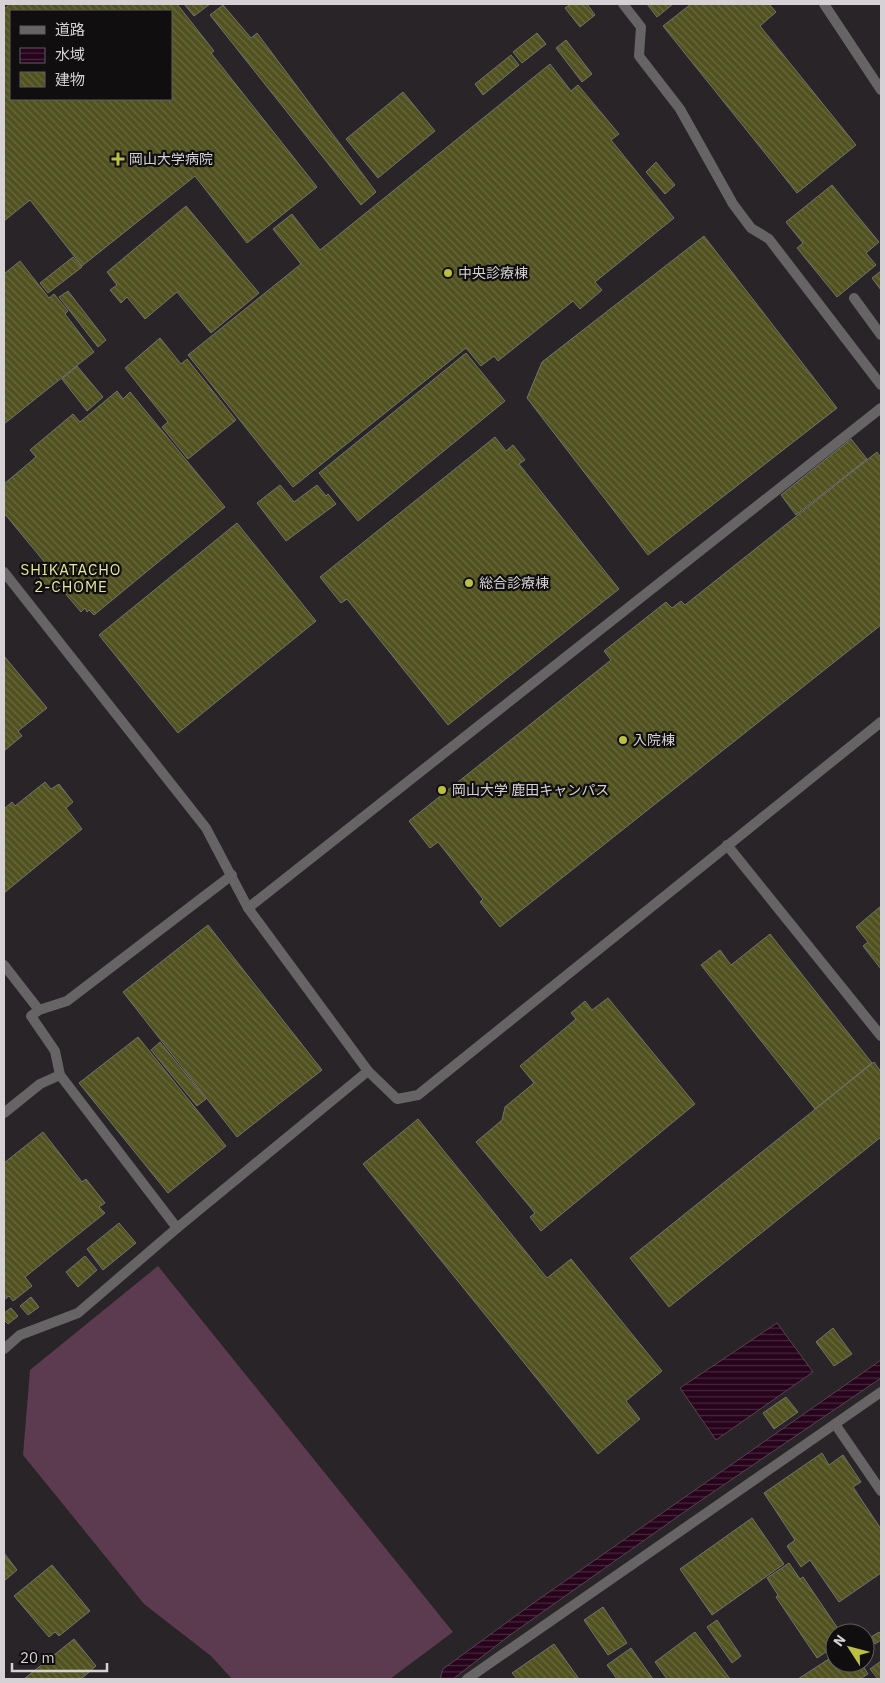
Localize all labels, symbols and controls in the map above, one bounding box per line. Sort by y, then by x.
legend [10,10,172,100]
text: 道路 [55,20,85,39]
text: 水域 [55,45,85,64]
text: 建物 [55,70,85,89]
place label: 岡山大学病院 [129,150,213,168]
marker: 岡山大学病院 [111,152,125,166]
place label: 中央診療棟 [458,264,528,282]
marker: 中央診療棟 [442,267,454,279]
district label: SHIKATACHO 2-CHOME [20,560,122,596]
place label: 総合診療棟 [479,574,549,592]
marker: 総合診療棟 [463,577,475,589]
place label: 入院棟 [633,731,675,749]
marker: 入院棟 [617,734,629,746]
place label: 岡山大学 鹿田キャンパス [452,781,609,799]
marker: 岡山大学 鹿田キャンパス [436,784,448,796]
north arrow [825,1623,875,1673]
text: N [829,1631,850,1650]
scale bar [12,1640,108,1672]
text: 20 m [20,1648,55,1667]

